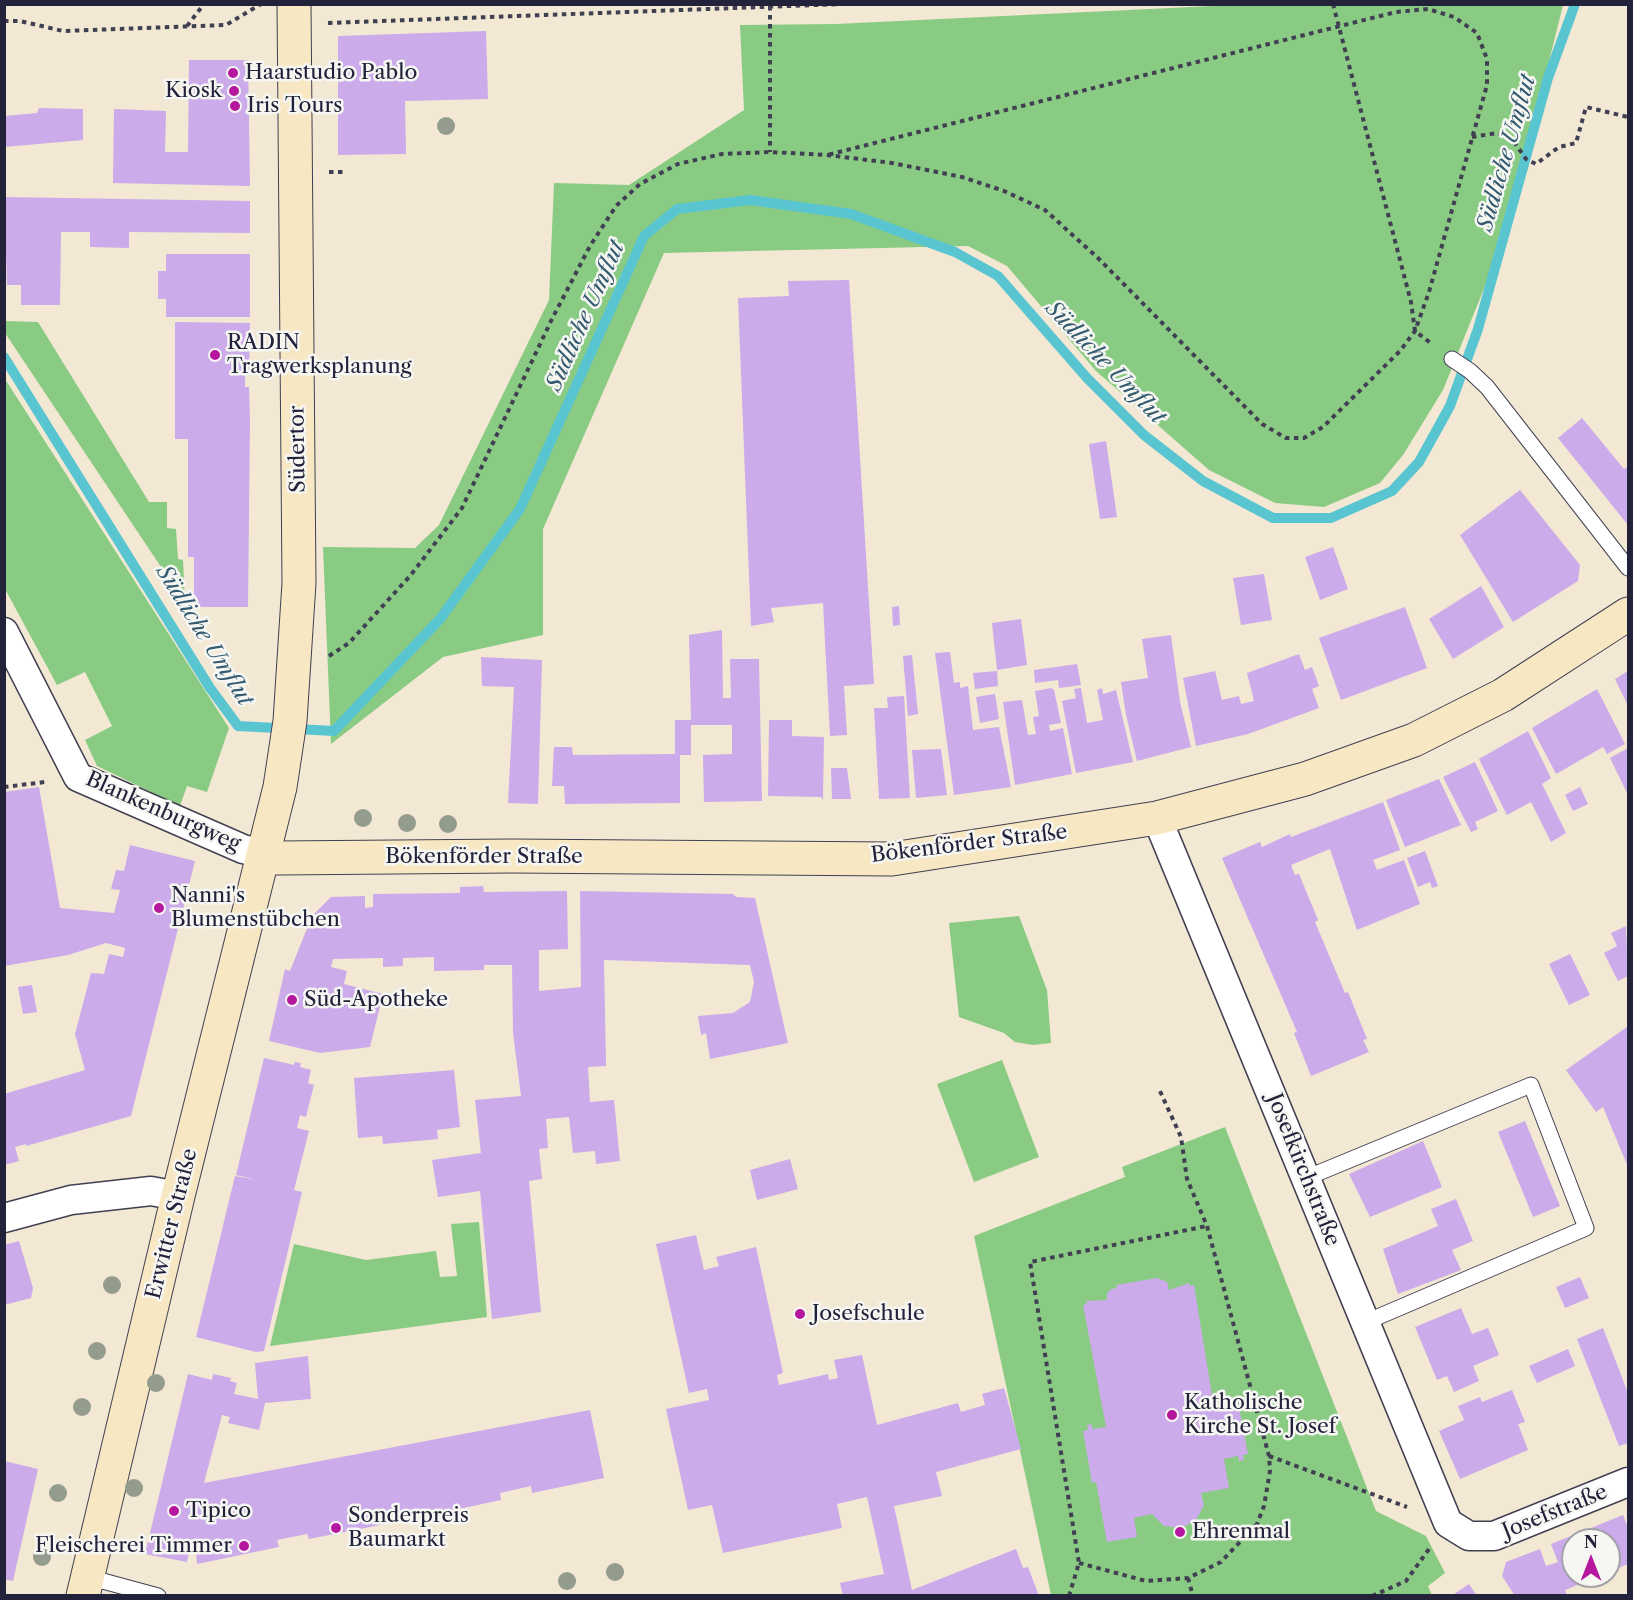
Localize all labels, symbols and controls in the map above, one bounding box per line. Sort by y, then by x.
place label: Haarstudio Pablo [245,60,417,86]
marker: Haarstudio Pablo [226,66,240,80]
water label: Südliche Umflut [1472,72,1542,234]
place label: Kiosk [165,78,222,104]
marker: Kiosk [227,84,241,98]
place label: Iris Tours [247,93,342,119]
marker: Iris Tours [228,99,242,113]
water label: Südliche Umflut [541,237,631,395]
water label: Südliche Umflut [1040,296,1170,430]
place label: RADIN Tragwerksplanung [227,330,412,380]
marker: RADIN Tragwerksplanung [208,348,222,362]
street label: Südertor [285,405,311,493]
water label: Südliche Umflut [150,561,258,711]
street label: Blankenburgweg [82,767,244,857]
street label: Bökenförder Straße [869,819,1069,869]
street label: Bökenförder Straße [385,844,583,870]
place label: Nanni's Blumenstübchen [171,883,340,933]
marker: Nanni's Blumenstübchen [152,901,166,915]
place label: Süd-Apotheke [304,987,448,1013]
marker: Süd-Apotheke [285,993,299,1007]
street label: Josefkirchstraße [1261,1090,1345,1250]
street label: Erwitter Straße [141,1146,203,1302]
place label: Josefschule [812,1301,925,1327]
marker: Josefschule [793,1307,807,1321]
place label: Katholische Kirche St. Josef [1184,1390,1336,1440]
marker: Katholische Kirche St. Josef [1165,1408,1179,1422]
street label: Josefstraße [1499,1480,1611,1544]
place label: Tipico [186,1498,251,1524]
place label: Sonderpreis Baumarkt [348,1503,469,1553]
marker: Tipico [167,1504,181,1518]
place label: Ehrenmal [1192,1519,1290,1545]
marker: Sonderpreis Baumarkt [329,1521,343,1535]
marker: Ehrenmal [1173,1525,1187,1539]
north arrow [1561,1528,1621,1588]
text: N [1584,1532,1598,1552]
place label: Fleischerei Timmer [35,1533,232,1559]
marker: Fleischerei Timmer [237,1539,251,1553]

